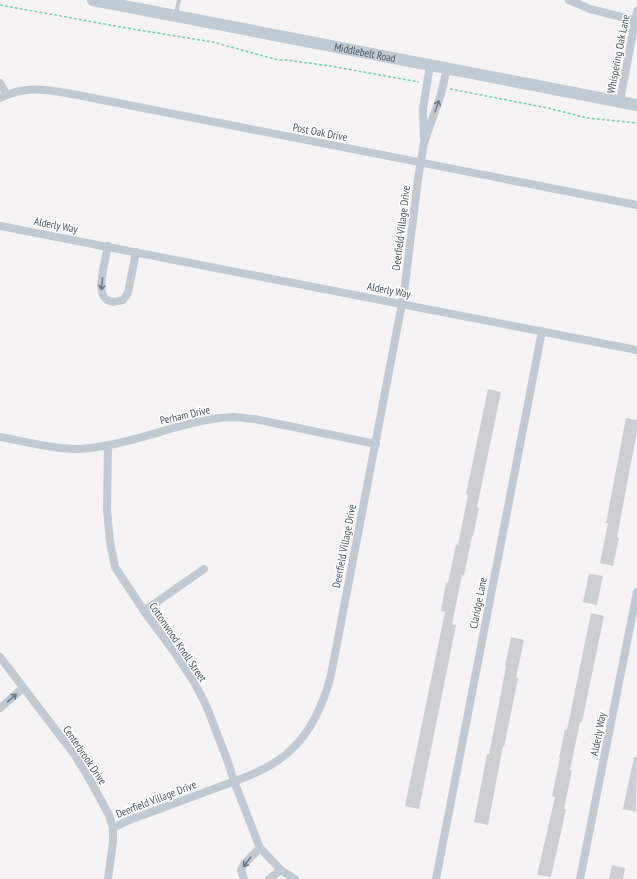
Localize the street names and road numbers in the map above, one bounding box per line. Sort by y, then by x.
street label: Whispering Oak Lane [604,13,633,95]
street label: Middlebelt Road [333,40,397,65]
street label: Post Oak Drive [292,120,349,144]
street label: Deerfield Village Drive [389,184,413,271]
street label: Alderly Way [33,214,80,236]
street label: Alderly Way [366,279,413,301]
street label: Perham Drive [159,402,212,428]
street label: Deerfield Village Drive [329,502,359,589]
street label: Claridge Lane [466,576,490,630]
street label: Cottonwood Knoll Street [146,600,210,684]
street label: Alderly Way [587,710,609,757]
street label: Centerbrook Drive [60,723,110,788]
street label: Deerfield Village Drive [114,777,199,821]

